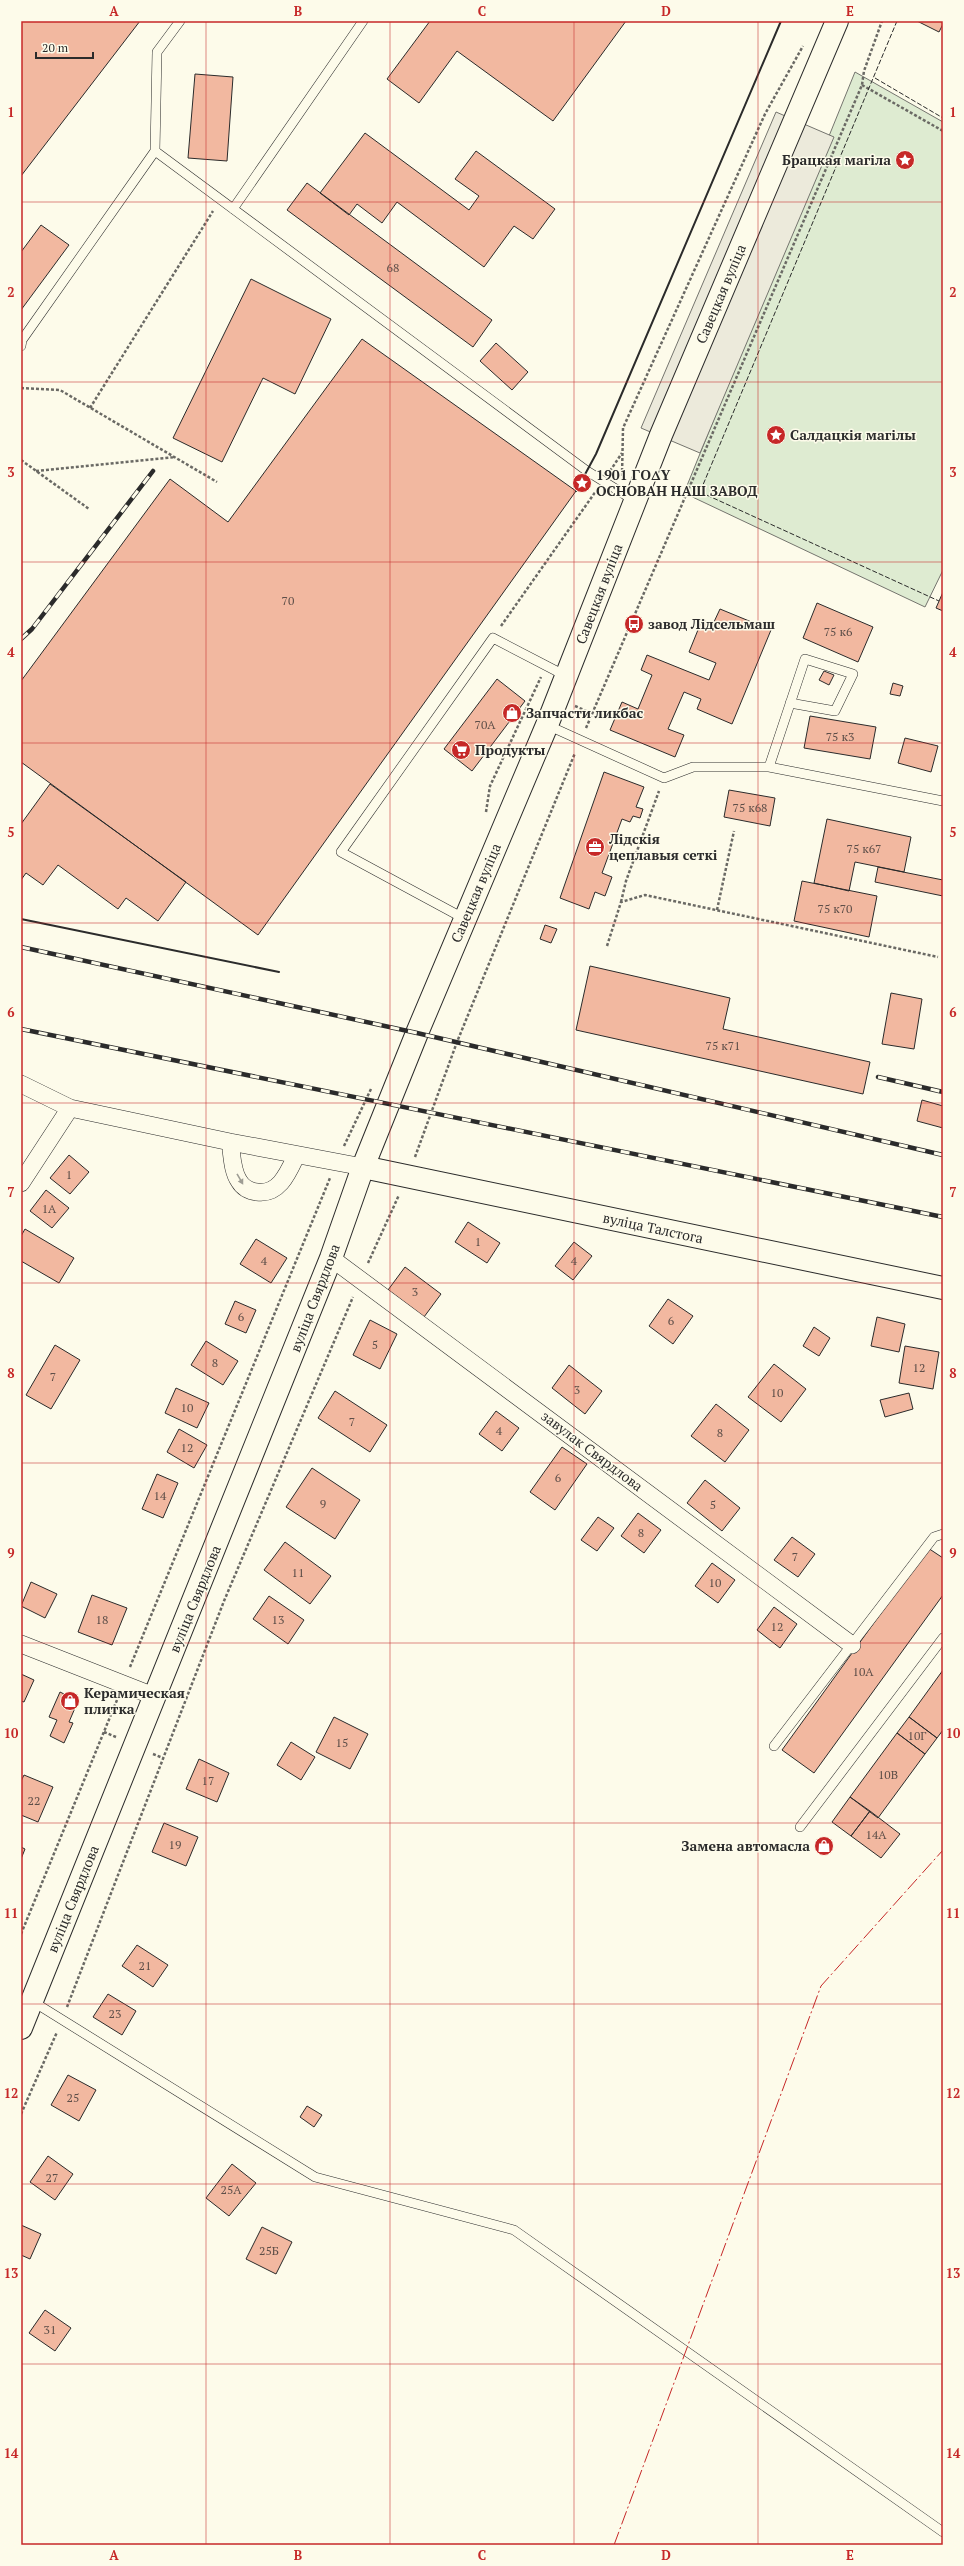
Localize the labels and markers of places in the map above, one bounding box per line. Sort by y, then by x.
place icon: Брацкая магіла [894,149,916,171]
place label: Брацкая магіла [782,150,891,169]
place icon: Салдацкія магілы [765,424,787,446]
place label: Салдацкія магілы [790,425,916,444]
place label: 1901 ΓΟΔΥ ОСНОВАН НАШ ЗАВОД [596,465,758,500]
place icon: 1901 ΓΟΔΥ ОСНОВАН НАШ ЗАВОД [571,472,593,494]
bus stop icon: завод Лідсельмаш [623,613,645,635]
place label: завод Лідсельмаш [648,614,776,633]
shop icon: Запчасти ликбас [501,702,523,724]
place label: Запчасти ликбас [526,703,644,722]
supermarket icon: Продукты [450,739,472,761]
place label: Продукты [475,740,546,759]
place label: Лідскія цеплавыя сеткі [608,829,718,864]
office icon: Лідскія цеплавыя сеткі [584,836,606,858]
place label: Керамическая плитка [84,1683,185,1718]
shop icon: Керамическая плитка [59,1690,81,1712]
shop icon: Замена автомасла [813,1835,835,1857]
place label: Замена автомасла [681,1836,810,1855]

